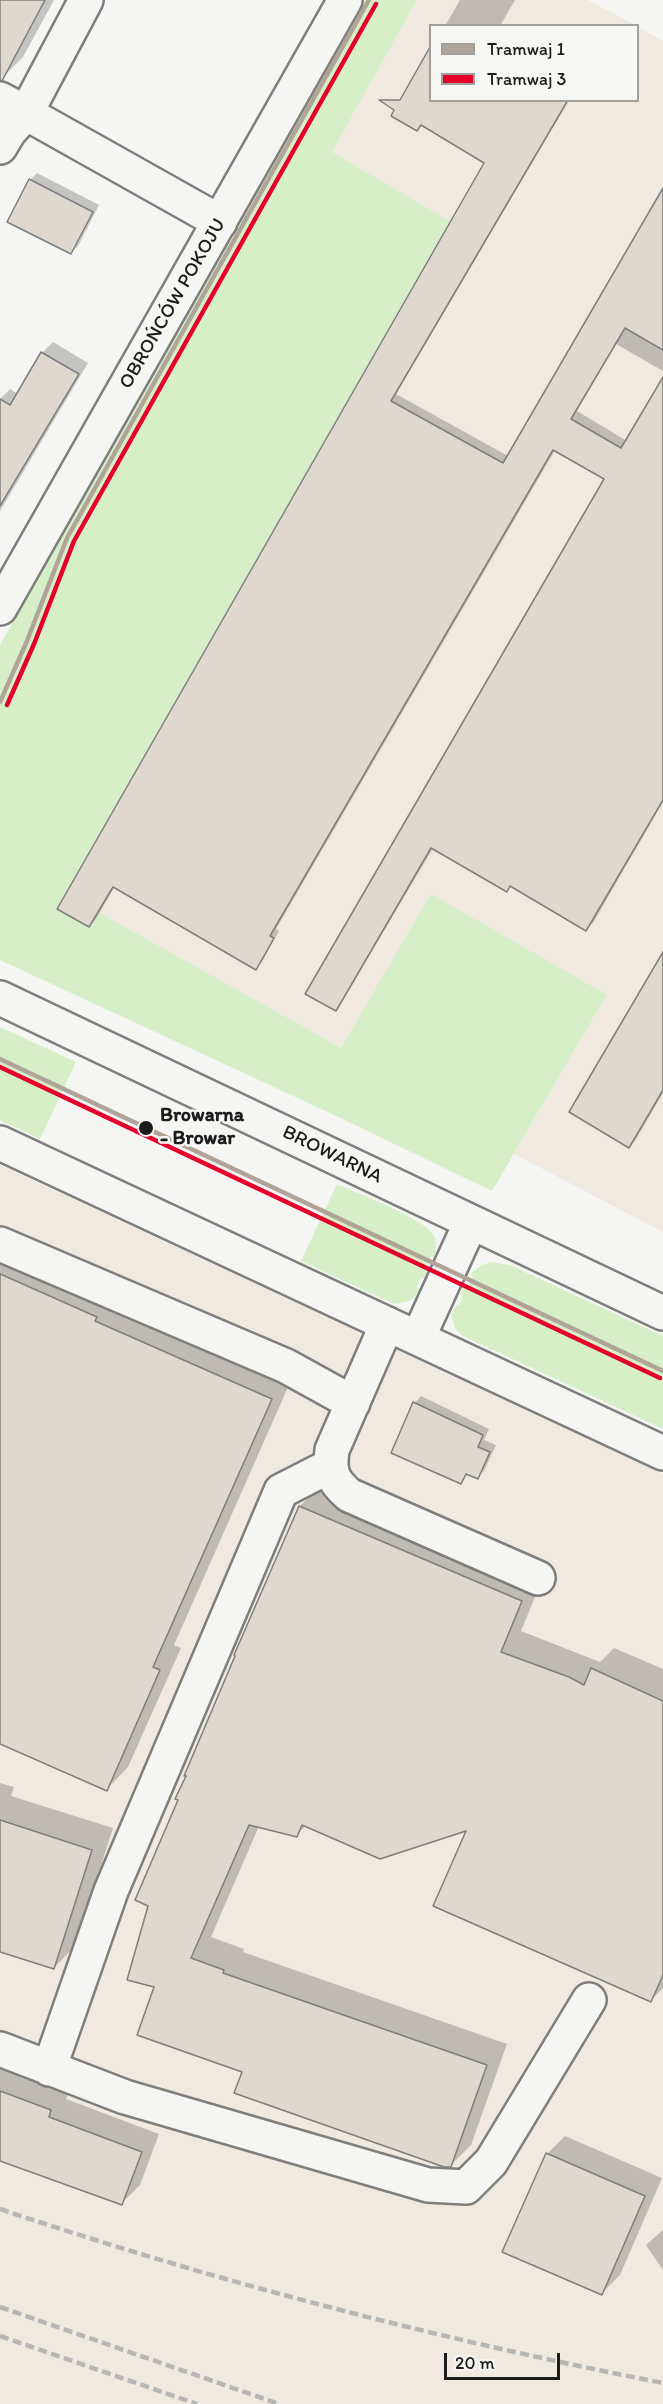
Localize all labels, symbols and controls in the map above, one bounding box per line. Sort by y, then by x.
legend [429,24,639,102]
text: Tramwaj 1 [487,38,565,60]
text: Tramwaj 3 [487,68,566,90]
street label: OBROŃCÓW POKOJU [114,215,232,393]
place label: Browarna - Browar [160,1104,244,1151]
marker: Browarna - Browar [137,1119,155,1137]
street label: BROWARNA [278,1121,386,1189]
scale bar [447,2341,562,2379]
text: 20 m [455,2352,495,2374]

